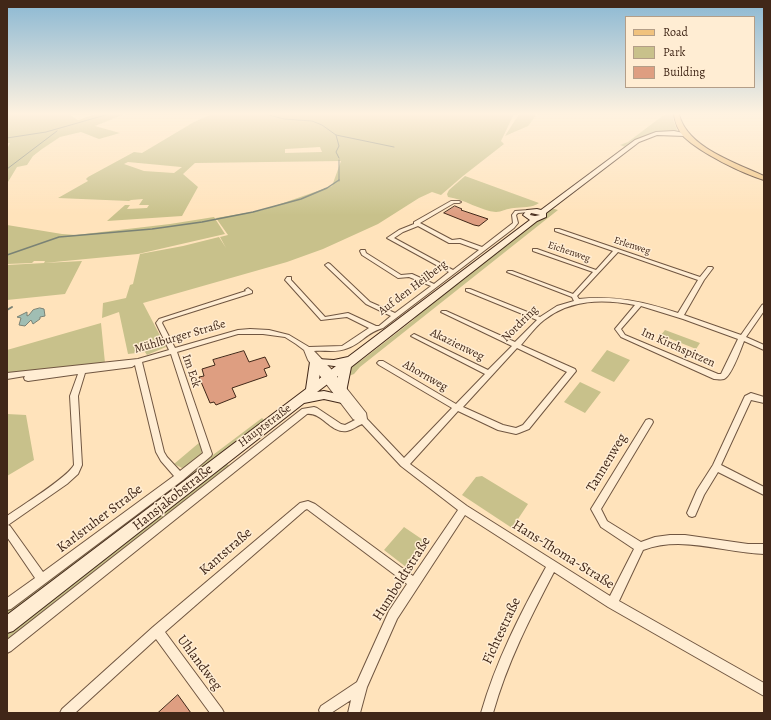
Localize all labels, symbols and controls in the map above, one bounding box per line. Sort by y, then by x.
legend [625,16,755,88]
text: Road [663,24,688,40]
text: Park [663,44,686,60]
text: Building [663,64,705,80]
street label: Erlenweg [612,234,652,258]
street label: Eichenweg [546,239,592,265]
street label: Auf den Heilberg [376,257,450,319]
street label: Nordring [499,303,541,345]
street label: Mühlburger Straße [133,317,227,357]
street label: Im Kirchspitzen [639,325,717,371]
street label: Akazienweg [428,326,486,364]
street label: Im Eck [179,352,203,390]
street label: Ahornweg [400,357,450,395]
street label: Hauptstraße [236,401,294,451]
street label: Tannenweg [583,431,631,495]
street label: Hansjakobstraße [129,461,217,535]
street label: Karlsruher Straße [54,481,146,557]
street label: Hans-Thoma-Straße [509,517,617,593]
street label: Kantstraße [196,525,256,579]
street label: Humboldtstraße [369,534,435,624]
street label: Fichtestraße [479,595,525,667]
street label: Uhlandweg [173,632,225,694]

